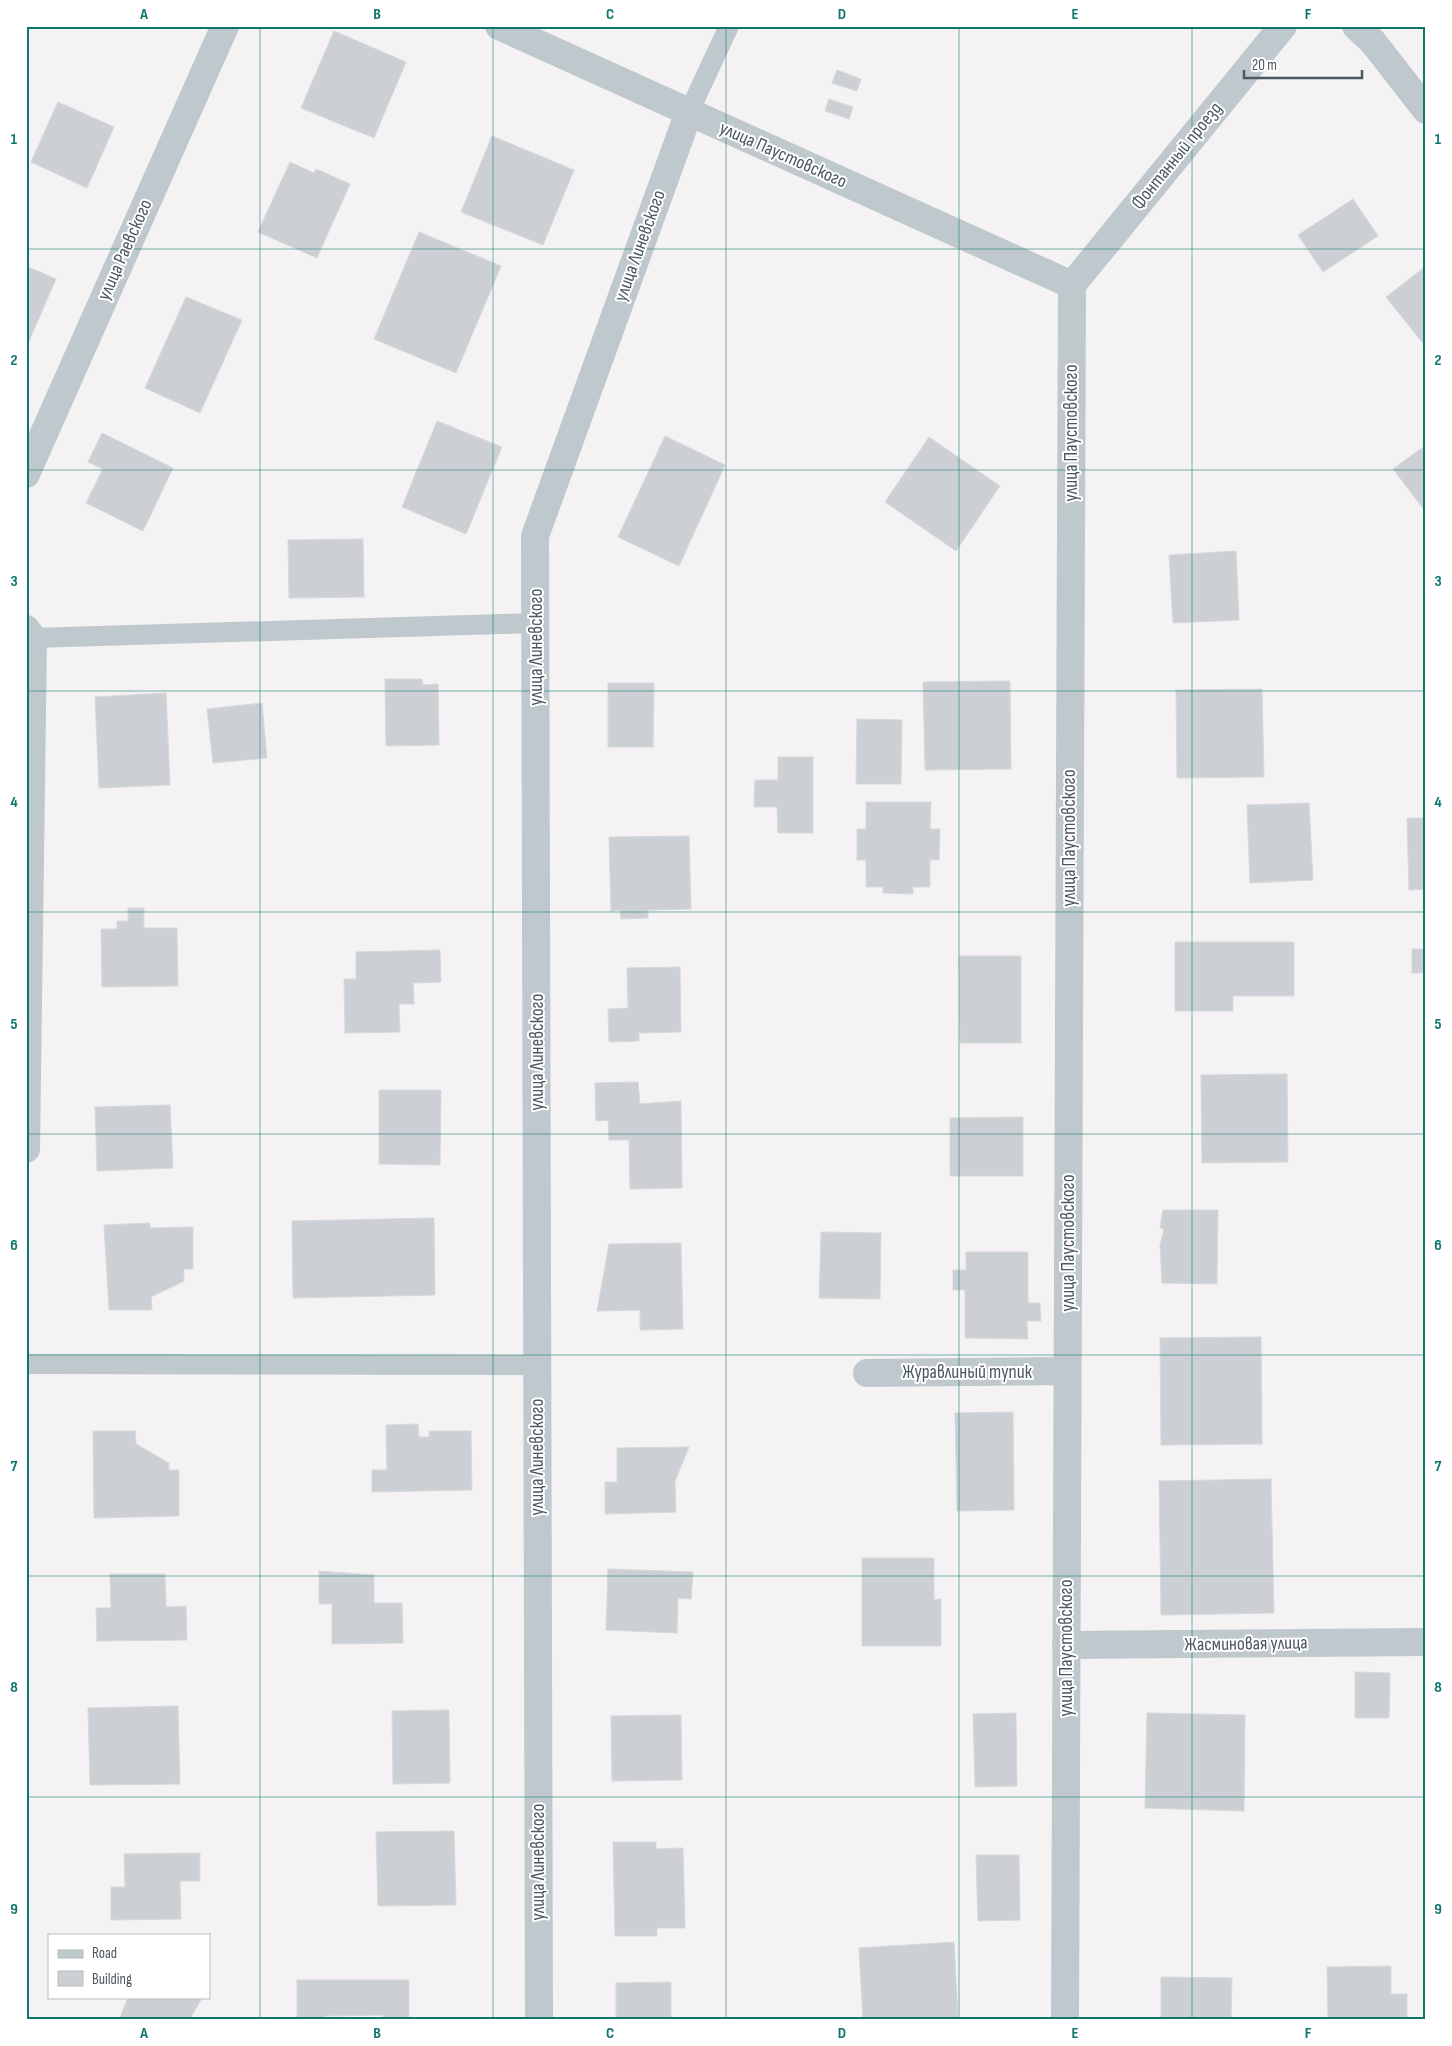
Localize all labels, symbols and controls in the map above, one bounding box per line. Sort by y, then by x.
text: A [139,5,148,24]
text: B [373,5,381,24]
text: C [606,5,614,24]
text: D [838,5,846,24]
text: E [1072,5,1079,24]
text: F [1305,5,1312,24]
scale bar [1244,48,1362,80]
text: 20 m [1252,56,1277,75]
street label: Фонтанный проезд [1127,98,1227,214]
street label: улица Паустовского [716,117,850,193]
text: 1 [11,130,18,149]
text: 1 [1435,130,1442,149]
street label: улица Линевского [609,187,671,305]
street label: улица Раевского [93,196,157,304]
text: 2 [10,351,18,370]
text: 2 [1434,351,1442,370]
street label: улица Паустовского [1060,364,1083,502]
text: 3 [10,572,18,591]
text: 3 [1434,572,1442,591]
street label: улица Линевского [525,589,548,705]
street label: улица Паустовского [1058,769,1081,907]
text: 4 [10,793,18,812]
text: 4 [1434,793,1442,812]
street label: улица Линевского [526,994,549,1110]
text: 5 [10,1015,18,1034]
text: 5 [1434,1015,1442,1034]
street label: улица Паустовского [1057,1174,1080,1312]
text: 6 [10,1236,18,1255]
text: 6 [1434,1236,1442,1255]
street label: Журавлиный тупик [902,1361,1033,1384]
street label: улица Линевского [526,1399,549,1515]
text: 7 [11,1457,18,1476]
text: 7 [1435,1457,1442,1476]
street label: улица Паустовского [1055,1579,1078,1717]
street label: Жасминовая улица [1184,1631,1308,1657]
text: 8 [10,1678,18,1697]
text: 8 [1434,1678,1442,1697]
street label: улица Линевского [527,1804,550,1920]
text: 9 [10,1900,18,1919]
text: 9 [1434,1900,1442,1919]
legend [48,1934,210,1998]
text: Road [92,1944,117,1963]
text: Building [92,1970,132,1989]
text: A [139,2024,148,2043]
text: B [373,2024,381,2043]
text: C [606,2024,614,2043]
text: D [838,2024,846,2043]
text: E [1072,2024,1079,2043]
text: F [1305,2024,1312,2043]

